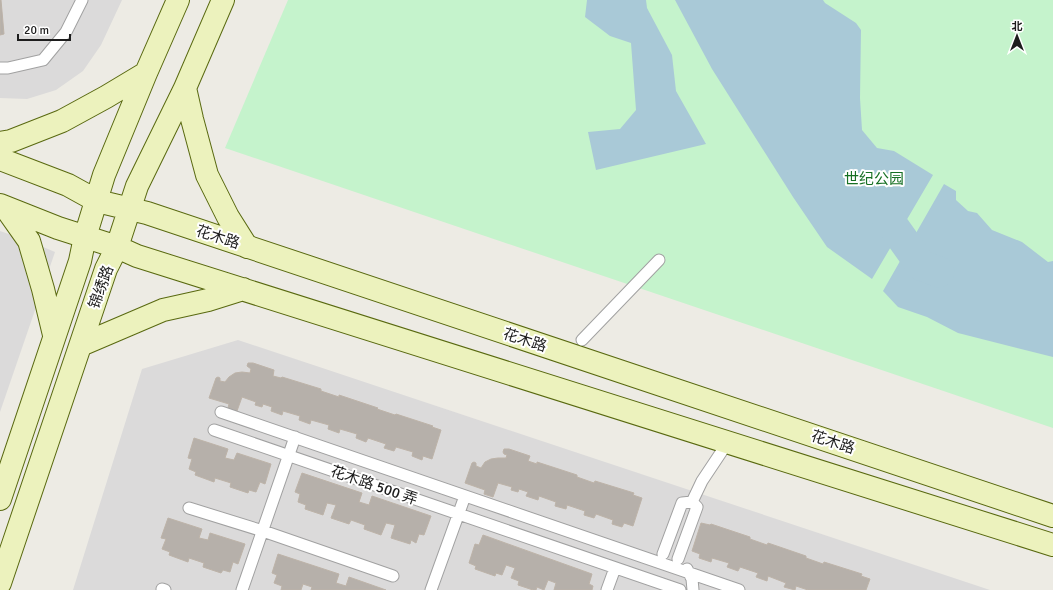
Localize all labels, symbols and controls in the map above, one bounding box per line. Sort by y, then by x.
scale bar [18,16,70,42]
north arrow [997,16,1037,56]
text: 北 [1012,20,1023,33]
text: 20 m [24,23,49,38]
park label: 世纪公园 [844,170,904,188]
street label: 花木路 [194,221,242,253]
street label: 锦绣路 [85,263,117,311]
street label: 花木路 [501,324,549,356]
street label: 花木路 [809,426,857,458]
street label: 花木路 500 弄 [328,462,420,508]

